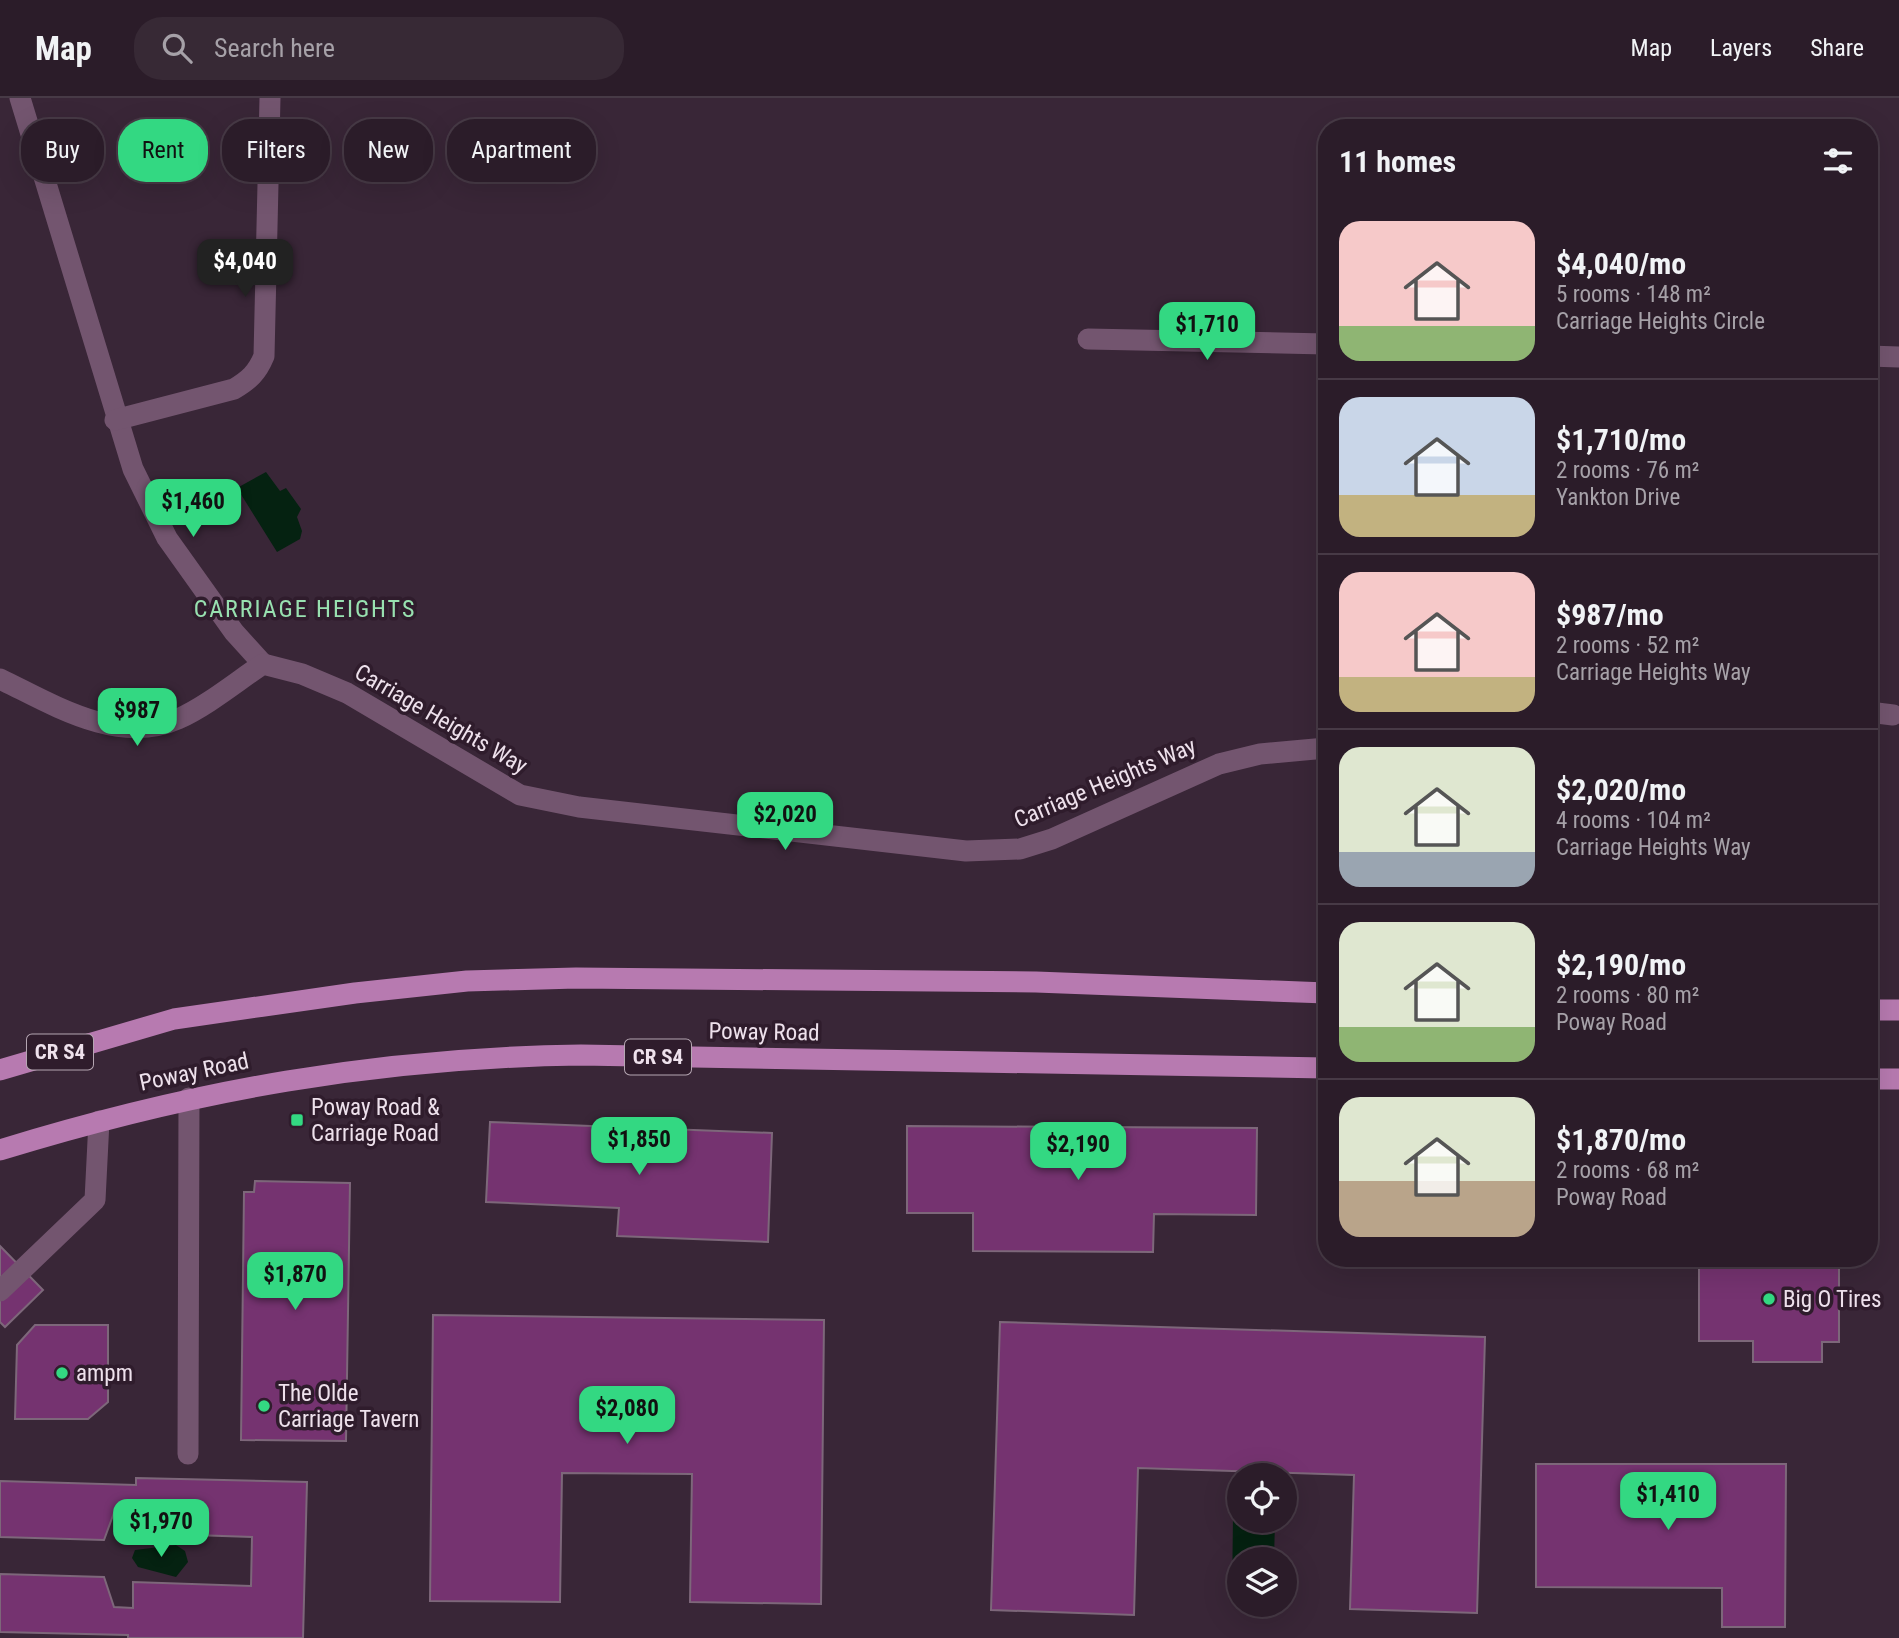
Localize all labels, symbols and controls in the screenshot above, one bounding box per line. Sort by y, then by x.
search box [134,17,624,80]
text: Map [35,29,92,68]
icon: search [158,29,196,67]
text: Search here [214,33,335,63]
text: Map [1631,34,1672,62]
text: Layers [1710,34,1772,62]
text: Share [1810,34,1864,62]
chip: Buy [21,119,104,182]
chip: Rent [118,119,208,182]
chip: Filters [222,119,330,182]
chip: New [344,119,433,182]
chip: Apartment [447,119,596,182]
icon: filters [1819,142,1857,180]
text: 11 homes [1339,144,1456,179]
pin: $4,040 [188,240,302,299]
text: $4,040/mo [1556,246,1686,281]
text: $4,040 [213,248,277,275]
icon: home [1395,249,1479,333]
text: 5 rooms · 148 m² [1556,281,1711,308]
pin: $1,710 [1150,302,1264,362]
text: Carriage Heights Circle [1556,308,1765,335]
text: $1,710 [1175,311,1239,338]
text: $1,710/mo [1556,422,1686,457]
icon: home [1395,425,1479,509]
text: 2 rooms · 76 m² [1556,457,1699,484]
pin: $1,460 [136,480,250,539]
text: Yankton Drive [1556,484,1680,511]
text: $1,460 [161,488,225,515]
district label: CARRIAGE HEIGHTS [194,595,416,623]
text: $987/mo [1556,597,1664,632]
icon: home [1395,600,1479,684]
text: 2 rooms · 52 m² [1556,632,1699,659]
street label: Carriage Heights Way [350,659,532,780]
text: Carriage Heights Way [1556,659,1751,686]
pin: $987 [96,688,178,748]
text: $987 [114,697,160,724]
street label: Carriage Heights Way [1010,732,1200,833]
text: $2,020/mo [1556,772,1686,807]
icon: home [1395,775,1479,859]
pin: $2,020 [728,792,842,852]
text: $2,020 [753,801,817,828]
text: 4 rooms · 104 m² [1556,807,1711,834]
text: Carriage Heights Way [1556,834,1751,861]
text: $2,190/mo [1556,947,1686,982]
icon: home [1395,950,1479,1034]
text: 2 rooms · 80 m² [1556,982,1699,1009]
text: Poway Road [1556,1009,1667,1036]
street label: Poway Road [708,1018,820,1046]
road number: CR S4 [27,1034,93,1070]
road number: CR S4 [625,1040,691,1074]
street label: Poway Road [137,1047,251,1097]
place label: Poway Road & Carriage Road [311,1094,440,1147]
marker: Poway Road & Carriage Road [289,1112,305,1128]
pin: $1,850 [582,1118,696,1177]
pin: $2,190 [1021,1122,1135,1182]
text: $1,870/mo [1556,1122,1686,1157]
icon: home [1395,1125,1479,1209]
text: $1,850 [607,1126,671,1153]
text: $2,190 [1046,1131,1110,1158]
text: 2 rooms · 68 m² [1556,1157,1699,1184]
text: Poway Road [1556,1184,1667,1211]
pin: $1,870 [238,1252,352,1312]
text: $1,870 [263,1261,327,1288]
place label: Big O Tires [1783,1286,1881,1313]
marker: Big O Tires [1761,1291,1777,1307]
place label: ampm [76,1360,133,1387]
marker: ampm [54,1365,70,1381]
place label: The Olde Carriage Tavern [278,1380,420,1433]
pin: $2,080 [570,1386,684,1446]
text: $2,080 [595,1395,659,1422]
marker: The Olde Carriage Tavern [256,1398,272,1414]
map controls [1227,1463,1297,1617]
button: locate [1227,1463,1297,1533]
pin: $1,410 [1611,1472,1725,1532]
text: $1,410 [1636,1481,1700,1508]
pin: $1,970 [104,1500,218,1559]
text: $1,970 [129,1508,193,1535]
button: layers [1227,1547,1297,1617]

